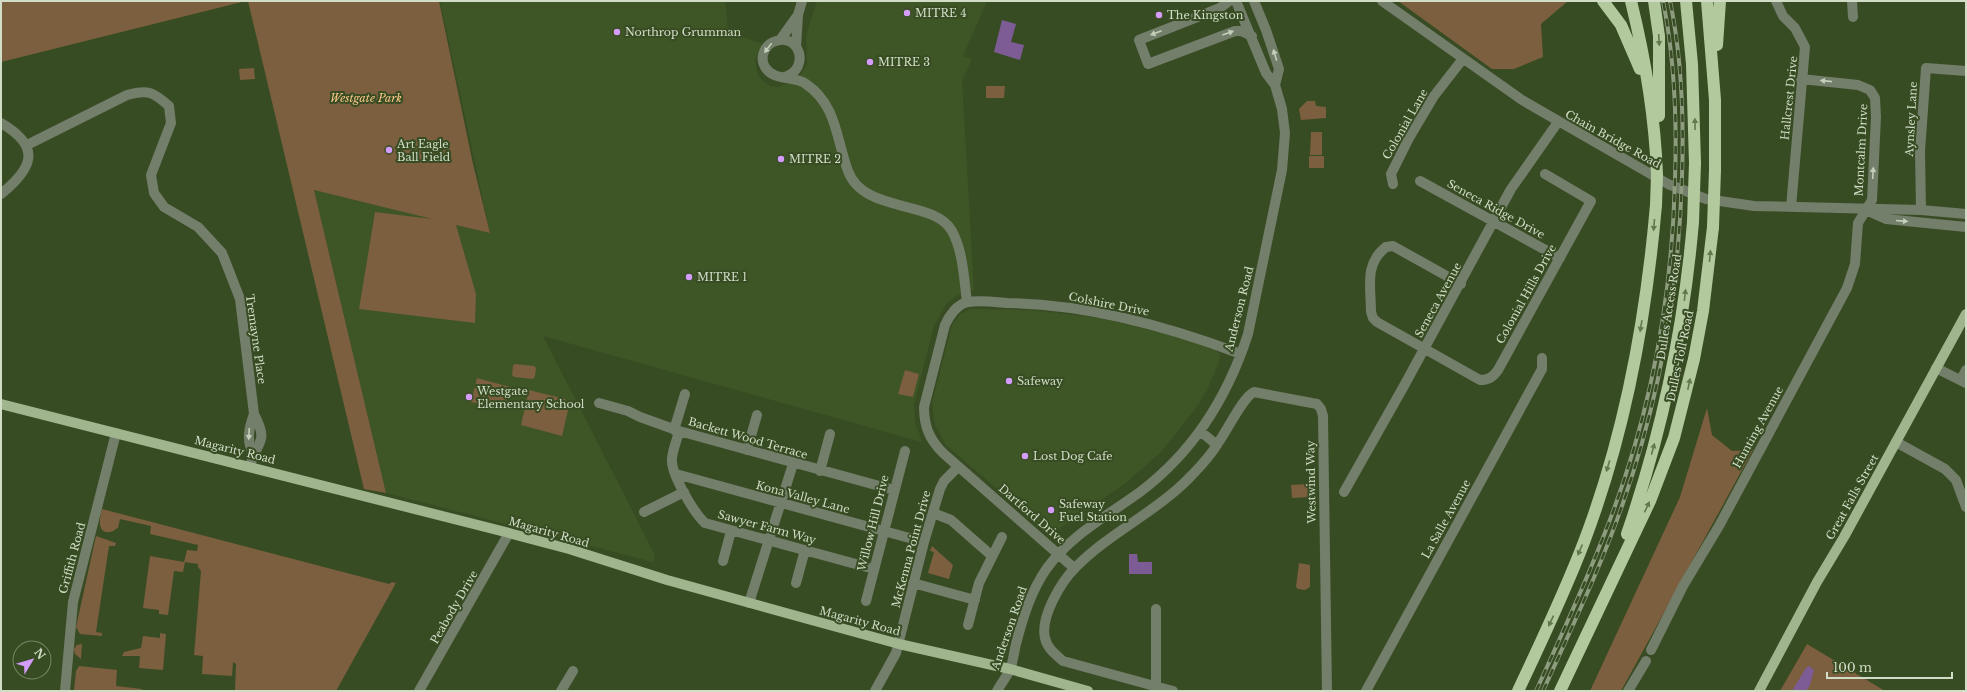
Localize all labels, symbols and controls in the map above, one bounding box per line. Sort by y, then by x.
place label: MITRE 4 [915,6,967,20]
marker: MITRE 4 [902,8,912,18]
place label: The Kingston [1167,8,1244,22]
marker: The Kingston [1154,10,1164,20]
place label: Northrop Grumman [625,25,742,39]
marker: Northrop Grumman [612,27,622,37]
one-way arrow [1223,30,1235,36]
one-way arrow [1149,31,1161,37]
one-way arrow [1655,34,1662,46]
one-way arrow [763,43,772,54]
one-way arrow [1272,49,1278,61]
place label: MITRE 3 [878,55,930,69]
street label: Hallcrest Drive [1778,55,1800,141]
marker: MITRE 3 [865,57,875,67]
one-way arrow [1820,78,1832,85]
street label: Aynsley Lane [1902,81,1920,158]
street label: Colonial Lane [1379,86,1431,162]
park label: Westgate Park [330,91,402,105]
street label: Montcalm Drive [1852,103,1870,197]
street label: Chain Bridge Road [1563,107,1664,171]
one-way arrow [1692,117,1698,130]
place label: Art Eagle Ball Field [396,137,451,164]
marker: Art Eagle Ball Field [384,145,394,155]
place label: MITRE 2 [789,152,841,166]
marker: MITRE 2 [776,154,786,164]
one-way arrow [1870,167,1877,179]
street label: Seneca Ridge Drive [1445,176,1547,242]
one-way arrow [1896,217,1908,224]
one-way arrow [1651,219,1658,231]
street label: Colonial Hills Drive [1493,242,1559,346]
one-way arrow [1707,250,1713,262]
street label: Dulles Access Road [1654,252,1684,361]
street label: Seneca Avenue [1412,260,1464,340]
street label: Anderson Road [1221,264,1256,354]
place label: MITRE 1 [697,270,747,284]
marker: MITRE 1 [684,272,694,282]
street label: Colshire Drive [1067,289,1151,319]
one-way arrow [1682,289,1688,301]
street label: Tremayne Place [243,293,269,385]
street label: Dulles Toll Road [1664,309,1697,403]
one-way arrow [1638,319,1644,332]
place label: Safeway [1017,374,1063,388]
marker: Safeway [1004,376,1014,386]
one-way arrow [1686,378,1692,391]
place label: Westgate Elementary School [476,384,585,411]
street label: Hunting Avenue [1730,384,1786,470]
marker: Westgate Elementary School [464,392,474,402]
street label: Backett Wood Terrace [687,414,809,462]
one-way arrow [246,428,252,441]
street label: Magarity Road [193,433,278,467]
street label: Westwind Way [1303,440,1319,525]
one-way arrow [1650,443,1656,455]
place label: Lost Dog Cafe [1033,449,1113,463]
marker: Lost Dog Cafe [1020,451,1030,461]
street label: Great Falls Street [1823,451,1882,542]
one-way arrow [1605,460,1611,472]
street label: Willow Hill Drive [854,473,892,574]
street label: La Salle Avenue [1418,477,1474,561]
street label: Kona Valley Lane [755,478,851,516]
street label: Dartford Drive [996,481,1068,547]
street label: McKenna Point Drive [889,489,933,609]
place label: Safeway Fuel Station [1059,497,1127,524]
one-way arrow [1644,502,1650,513]
marker: Safeway Fuel Station [1046,505,1056,515]
street label: Sawyer Farm Way [716,507,818,547]
street label: Magarity Road [507,514,591,550]
street label: Griffith Road [56,520,88,595]
one-way arrow [1577,544,1583,556]
street label: Peabody Drive [427,568,481,646]
street label: Anderson Road [988,584,1030,672]
street label: Magarity Road [818,603,902,639]
one-way arrow [1548,615,1554,627]
north arrow [12,640,52,680]
text: N [31,645,49,663]
scale bar [1827,654,1952,680]
text: 100 m [1833,660,1872,675]

